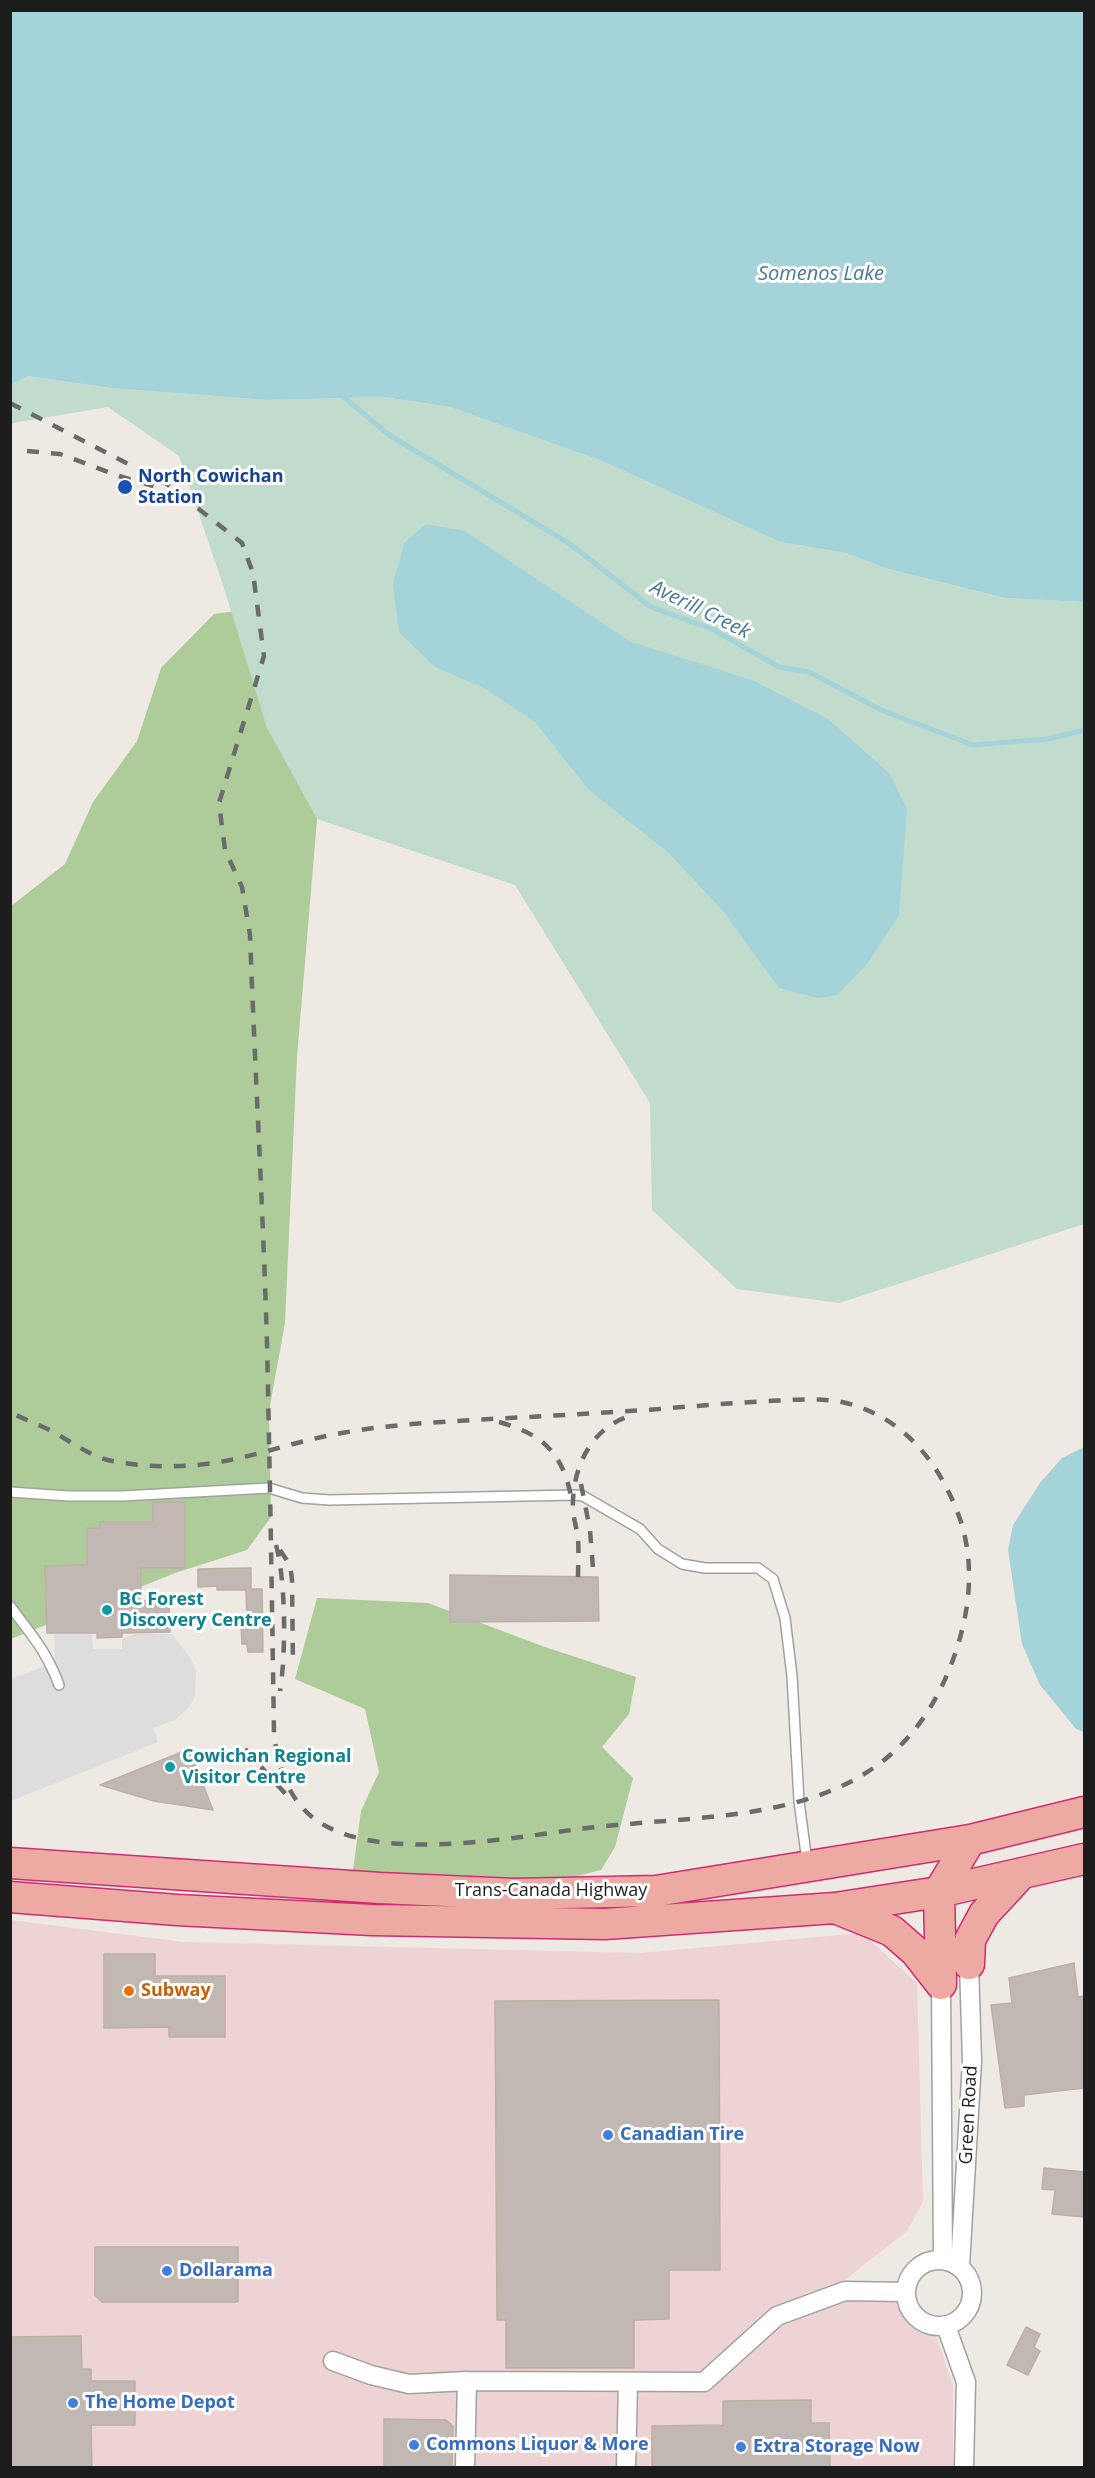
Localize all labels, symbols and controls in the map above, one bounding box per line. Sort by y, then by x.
water label: Somenos Lake [758,262,884,286]
place label: North Cowichan Station [138,466,284,508]
marker: North Cowichan Station [116,478,134,496]
water label: Averill Creek [646,576,754,644]
place label: BC Forest Discovery Centre [119,1589,272,1632]
marker: BC Forest Discovery Centre [100,1603,114,1617]
place label: Cowichan Regional Visitor Centre [182,1746,351,1788]
marker: Cowichan Regional Visitor Centre [163,1760,177,1774]
street label: Trans-Canada Highway [455,1880,647,1902]
place label: Subway [141,1980,211,2002]
marker: Subway [122,1984,136,1998]
street label: Green Road [956,2065,982,2165]
place label: Canadian Tire [620,2124,744,2146]
marker: Canadian Tire [601,2128,615,2142]
place label: Dollarama [179,2260,273,2282]
marker: Dollarama [160,2264,174,2278]
place label: The Home Depot [85,2392,235,2414]
marker: The Home Depot [66,2396,80,2410]
place label: Commons Liquor & More [426,2434,649,2456]
place label: Extra Storage Now [753,2436,920,2458]
marker: Commons Liquor & More [407,2438,421,2452]
marker: Extra Storage Now [734,2440,748,2454]

